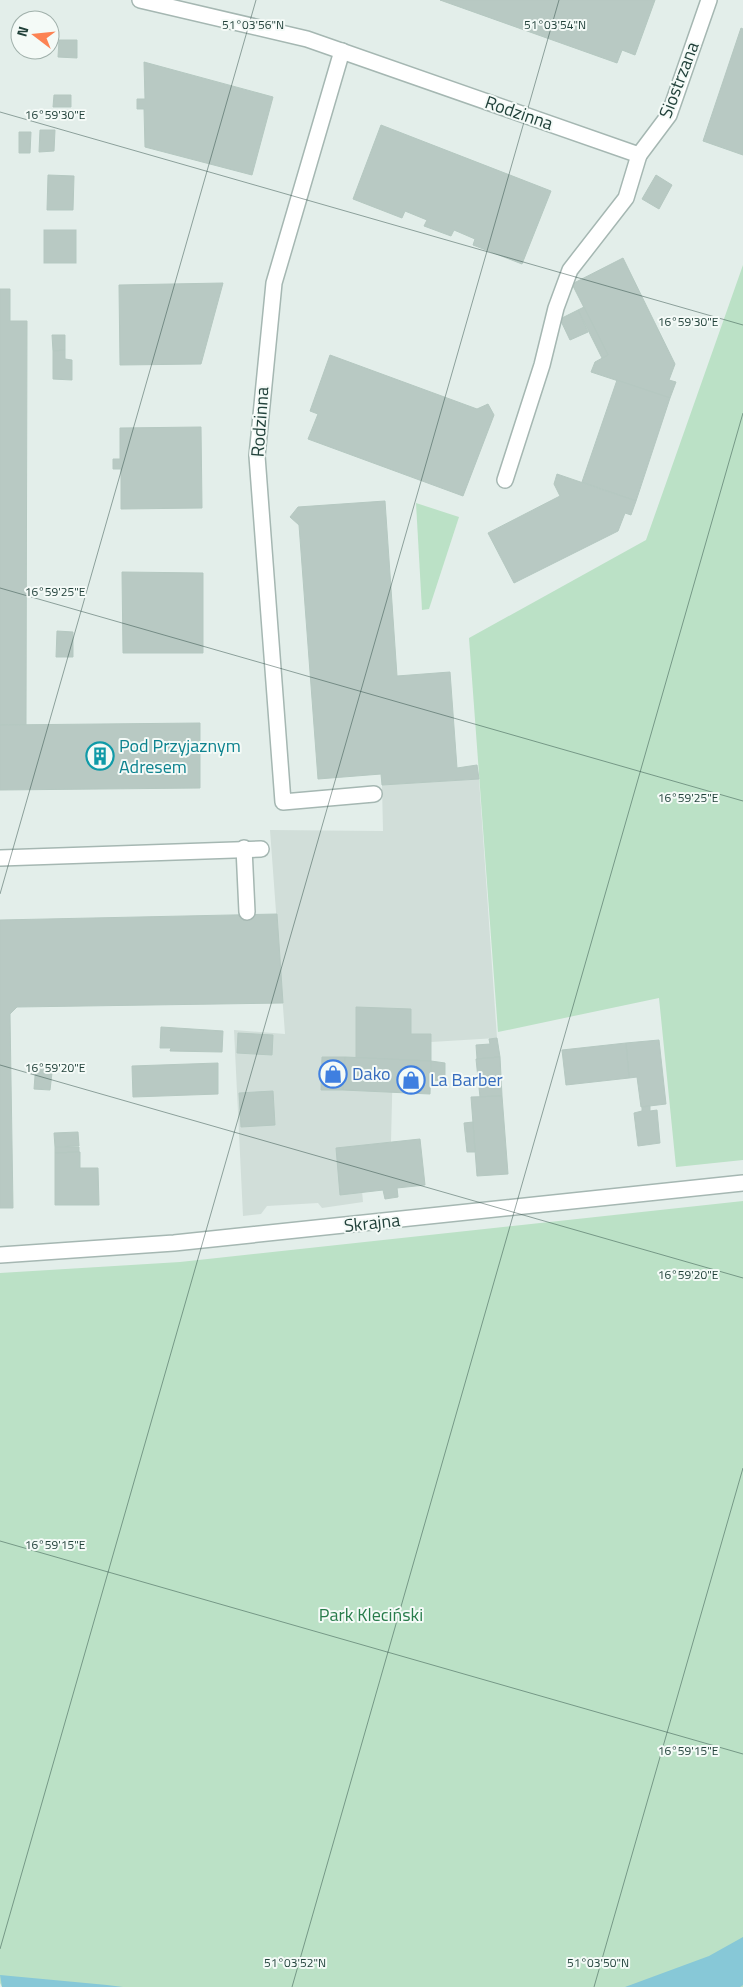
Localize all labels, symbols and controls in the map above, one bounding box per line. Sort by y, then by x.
north arrow [10,10,60,60]
text: 51°03'56"N [222,15,284,34]
text: 51°03'54"N [524,15,586,34]
text: N [11,24,33,39]
street label: Siostrzana [652,38,705,122]
street label: Rodzinna [481,88,557,137]
text: 16°59'30"E [25,105,86,124]
text: 16°59'30"E [658,312,719,331]
street label: Rodzinna [244,386,275,458]
text: 16°59'25"E [25,582,86,601]
place label: Pod Przyjaznym Adresem [119,732,241,780]
building icon: Pod Przyjaznym Adresem [85,741,115,771]
text: 16°59'25"E [658,788,719,807]
text: 16°59'20"E [25,1058,86,1077]
shop icon: Dako [318,1059,348,1089]
place label: Dako [352,1060,391,1087]
shop icon: La Barber [396,1065,426,1095]
place label: La Barber [430,1066,503,1093]
street label: Skrajna [343,1206,401,1239]
text: 16°59'20"E [658,1265,719,1284]
text: 16°59'15"E [25,1535,86,1554]
park label: Park Kleciński [319,1601,423,1628]
text: 16°59'15"E [658,1741,719,1760]
text: 51°03'52"N [264,1953,326,1972]
text: 51°03'50"N [567,1953,629,1972]

